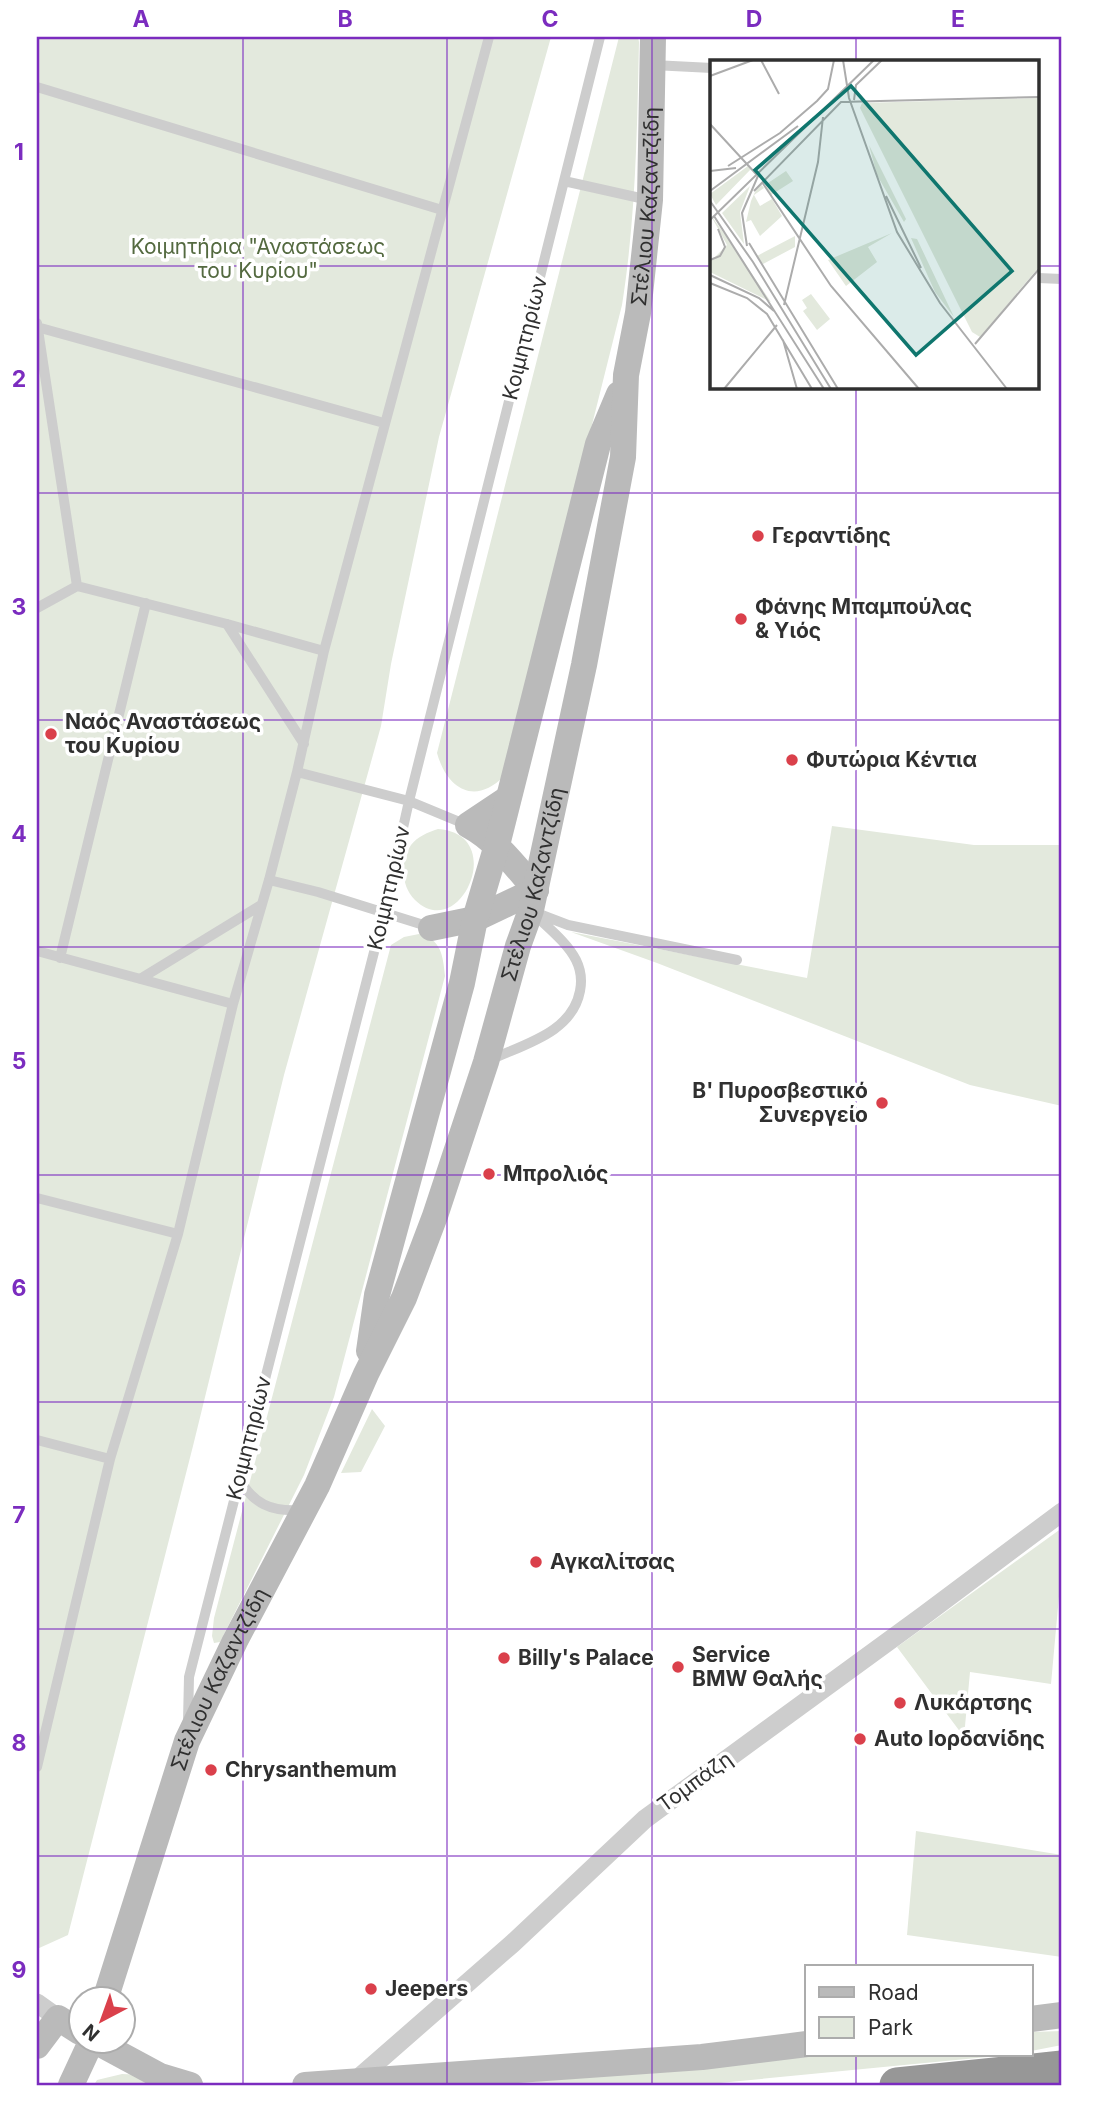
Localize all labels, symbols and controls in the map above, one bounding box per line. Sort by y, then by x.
text: A [132,5,150,33]
text: B [337,5,353,33]
text: C [541,5,559,33]
text: D [746,5,762,33]
text: E [951,5,965,33]
inset map [710,60,1040,388]
street label: Στέλιου Καζαντζίδη [626,107,664,307]
text: 1 [14,138,24,166]
park label: Κοιμητήρια "Αναστάσεως του Κυρίου" [131,234,385,283]
street label: Κοιμητηρίων [497,273,552,402]
text: 2 [12,365,26,393]
place label: Γεραντίδης [772,523,891,548]
marker: Γεραντίδης [750,528,766,544]
text: 3 [12,593,26,621]
place label: Φάνης Μπαμπούλας & Υιός [755,594,972,643]
marker: Φάνης Μπαμπούλας & Υιός [733,611,749,627]
place label: Ναός Αναστάσεως του Κυρίου [65,709,261,758]
marker: Ναός Αναστάσεως του Κυρίου [43,726,59,742]
place label: Φυτώρια Κέντια [806,747,977,772]
marker: Φυτώρια Κέντια [784,752,800,768]
street label: Στέλιου Καζαντζίδη [496,785,569,984]
text: 4 [11,820,27,848]
street label: Κοιμητηρίων [362,823,415,952]
text: 5 [12,1047,26,1075]
place label: Β' Πυροσβεστικό Συνεργείο [692,1078,868,1127]
marker: Β' Πυροσβεστικό Συνεργείο [874,1095,890,1111]
place label: Μπρολιός [503,1161,608,1186]
marker: Μπρολιός [481,1166,497,1182]
text: 6 [12,1274,26,1302]
street label: Κοιμητηρίων [221,1373,276,1502]
text: 7 [12,1501,26,1529]
place label: Αγκαλίτσας [550,1549,675,1574]
marker: Αγκαλίτσας [528,1554,544,1570]
street label: Στέλιου Καζαντζίδη [165,1583,273,1774]
place label: Service BMW Θαλής [692,1642,823,1691]
place label: Billy's Palace [518,1645,654,1670]
marker: Billy's Palace [496,1650,512,1666]
marker: Service BMW Θαλής [670,1659,686,1675]
place label: Λυκάρτσης [914,1690,1032,1715]
marker: Λυκάρτσης [892,1695,908,1711]
place label: Auto Ιορδανίδης [874,1726,1045,1751]
text: 8 [12,1729,26,1757]
marker: Auto Ιορδανίδης [852,1731,868,1747]
street label: Τομπάζη [652,1746,737,1817]
place label: Chrysanthemum [225,1757,397,1782]
marker: Chrysanthemum [203,1762,219,1778]
text: 9 [12,1956,26,1984]
legend [805,1965,1032,2056]
place label: Jeepers [385,1976,468,2001]
text: Road [868,1980,919,2005]
marker: Jeepers [363,1981,379,1997]
north arrow [66,1986,136,2056]
text: Park [868,2015,913,2040]
text: N [78,2019,104,2046]

